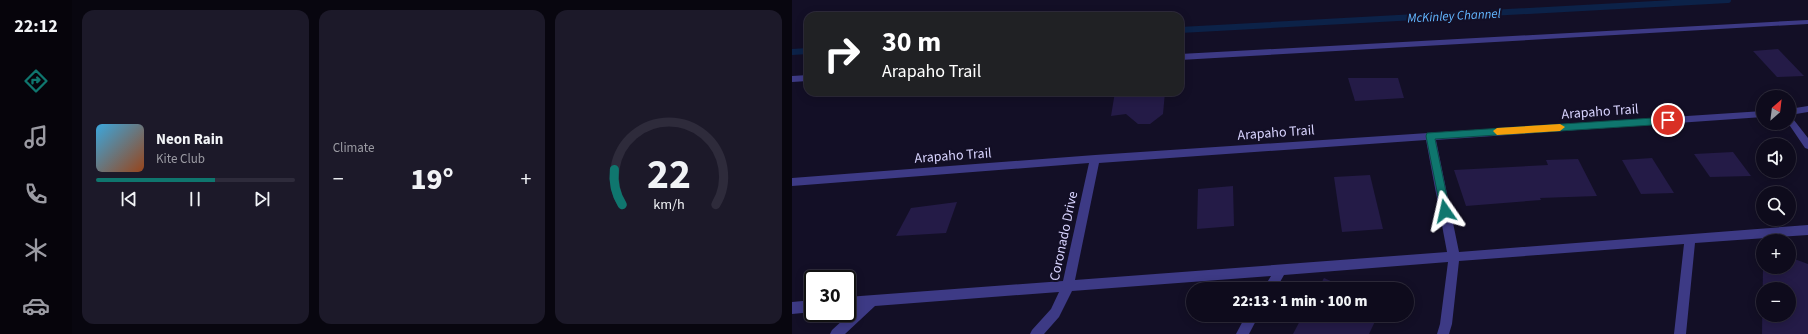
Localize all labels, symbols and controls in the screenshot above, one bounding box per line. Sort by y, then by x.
water label: McKinley Channel [1407,5,1502,27]
text: 22:12 [14,14,58,39]
text: 30 m [882,22,941,62]
icon: right [816,28,868,80]
text: Arapaho Trail [882,59,981,84]
icon: directions [22,67,50,95]
north arrow [1756,90,1796,130]
map controls [1756,90,1796,322]
street label: Arapaho Trail [1561,99,1640,125]
pin [1651,103,1685,137]
icon: arrive [1657,109,1679,131]
street label: Arapaho Trail [1237,120,1316,146]
icon: music [22,123,50,151]
text: Neon Rain [156,129,223,150]
button: sound [1756,138,1796,178]
text: Climate [333,139,374,157]
street label: Arapaho Trail [914,143,993,169]
text: 22 [647,145,691,205]
text: Kite Club [156,150,205,168]
text: 19° [410,158,454,201]
text: − [333,163,344,195]
text: + [520,163,531,195]
icon: phone [22,180,50,208]
button: search [1756,186,1796,226]
icon: previous [118,188,140,210]
icon: pause [184,188,206,210]
icon: next [251,188,273,210]
street label: Coronado Drive [1045,190,1083,283]
position arrow [1424,190,1466,232]
text: km/h [653,194,685,215]
button: + [1756,234,1796,274]
icon: climate [22,236,50,264]
speed limit sign: 30 [804,270,856,322]
button: − [1756,282,1796,322]
text: 22:13 · 1 min · 100 m [1233,291,1367,312]
icon: car [22,292,50,320]

